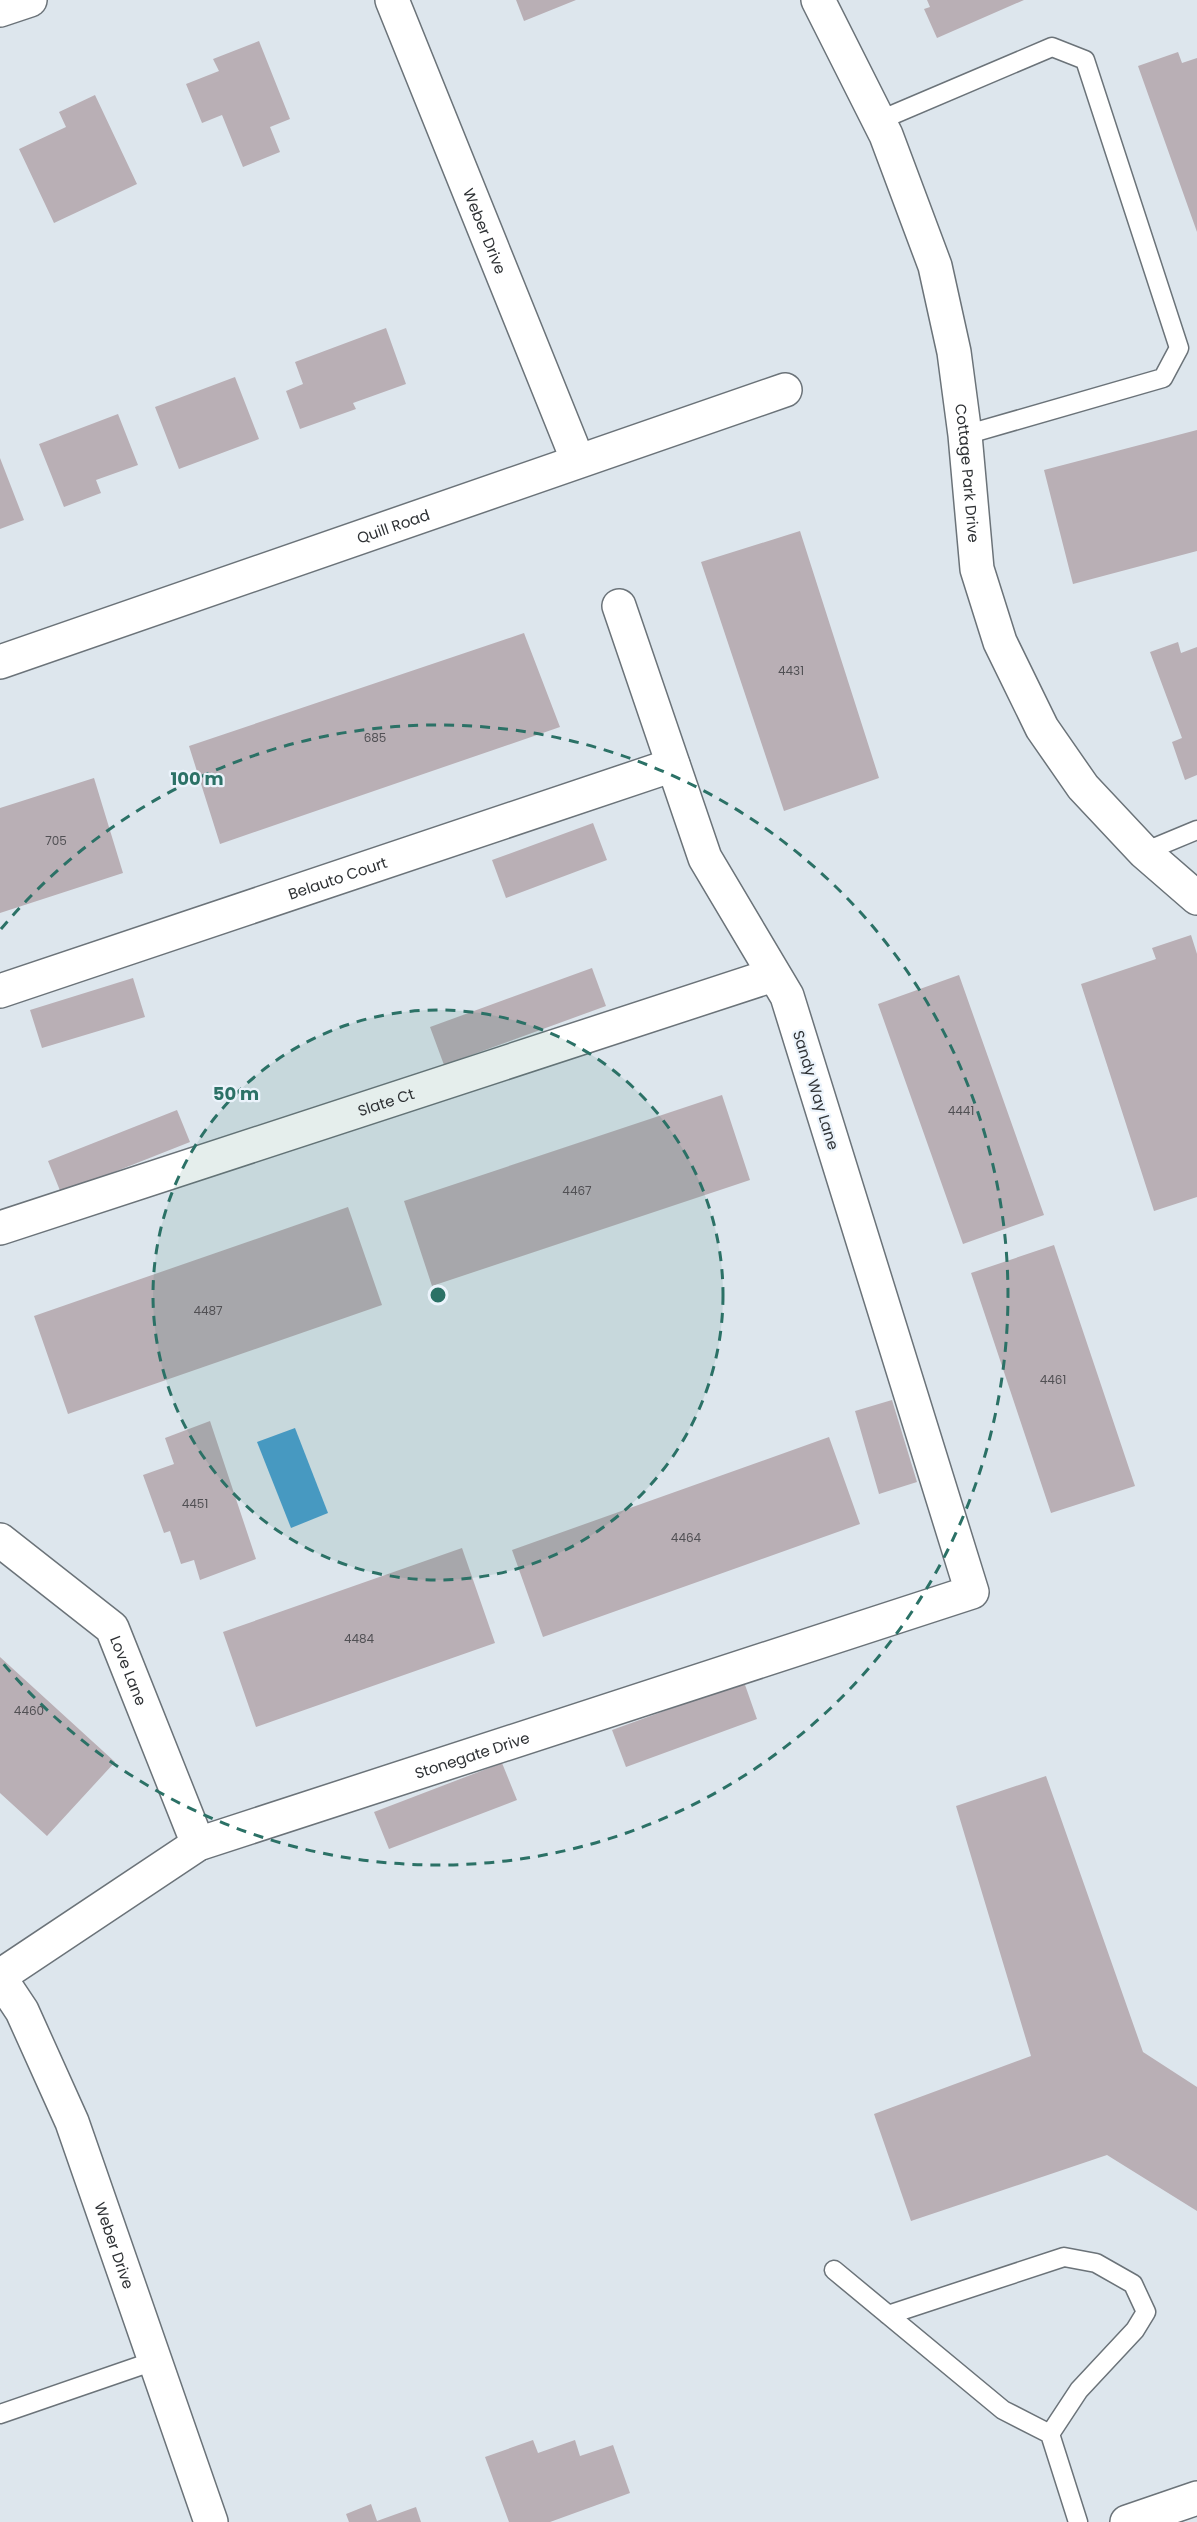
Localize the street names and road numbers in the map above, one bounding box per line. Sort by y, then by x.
street label: Weber Drive [458,185,512,277]
street label: Cottage Park Drive [950,402,985,543]
street label: Quill Road [354,504,432,548]
street label: Belauto Court [285,851,390,904]
street label: Sandy Way Lane [788,1028,844,1152]
street label: Slate Ct [355,1083,417,1121]
street label: Love Lane [106,1632,152,1708]
street label: Stonegate Drive [412,1726,532,1783]
street label: Weber Drive [90,2199,140,2292]

